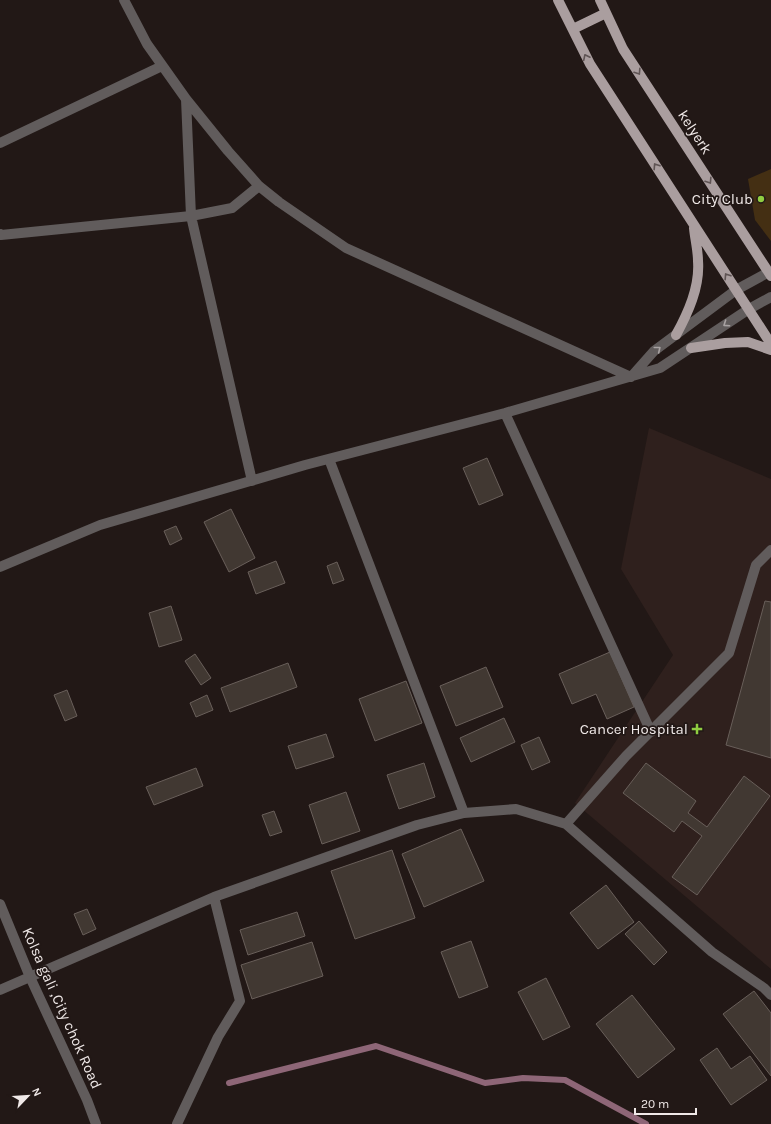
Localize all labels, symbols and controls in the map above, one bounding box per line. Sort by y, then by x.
one-way arrow [583,54,591,61]
one-way arrow [633,68,640,75]
street label: kelyerk [674,107,716,157]
one-way arrow [654,164,661,171]
one-way arrow [704,176,711,183]
place label: City Club [692,190,753,208]
marker: City Club [756,194,766,204]
one-way arrow [725,273,732,280]
one-way arrow [723,319,730,327]
one-way arrow [653,346,660,353]
place label: Cancer Hospital [580,720,688,738]
marker: Cancer Hospital [691,723,703,735]
street label: Kolsa gali ,City chok Road [18,925,106,1091]
north arrow [8,1076,48,1116]
text: N [29,1086,44,1098]
scale bar [635,1090,696,1116]
text: 20 m [641,1097,669,1111]

